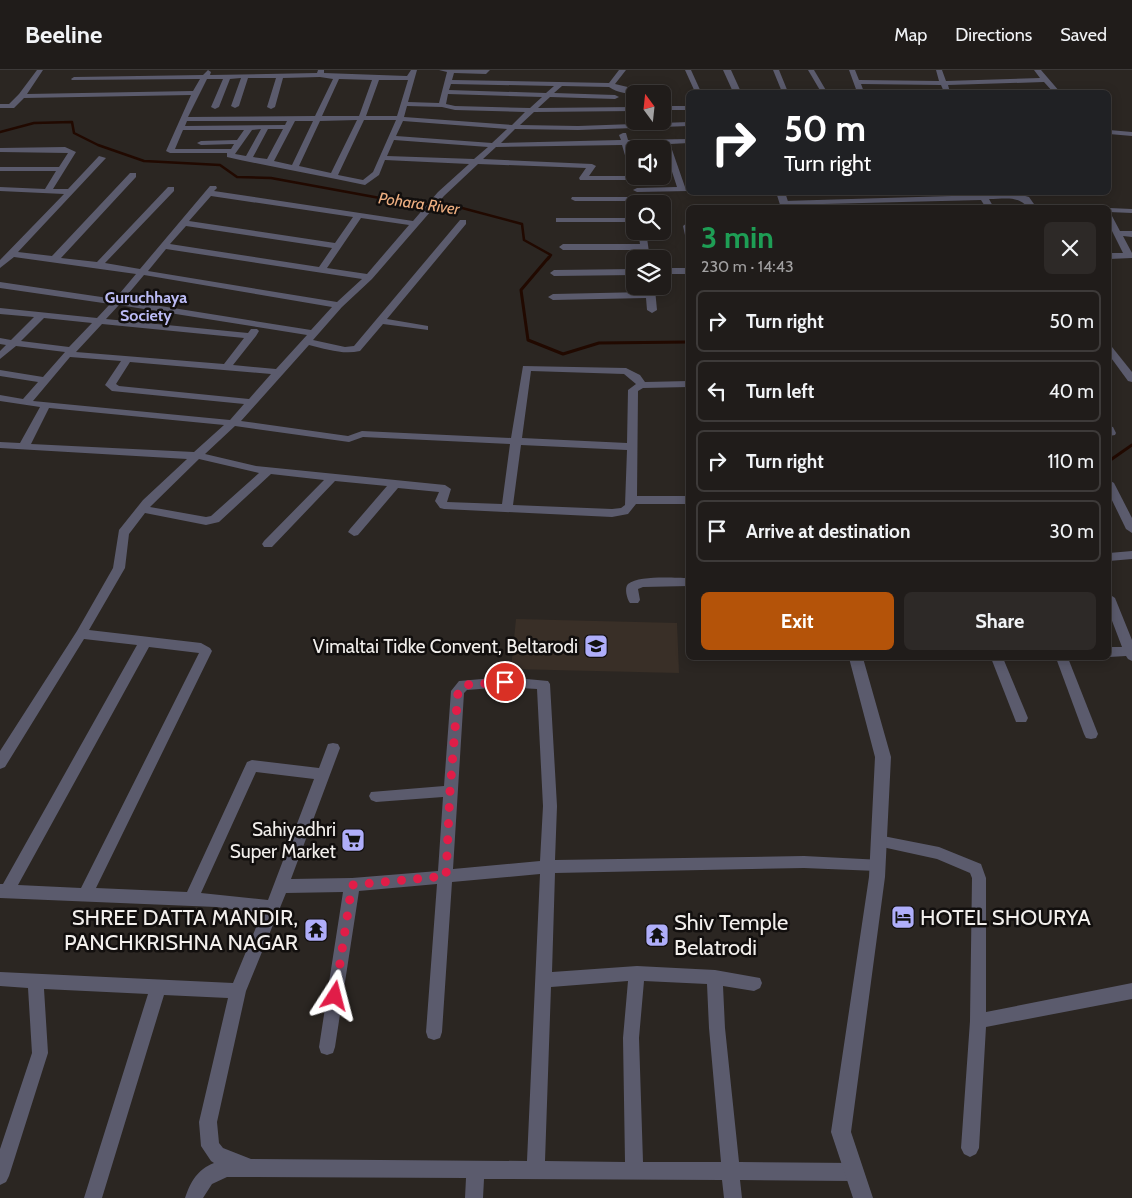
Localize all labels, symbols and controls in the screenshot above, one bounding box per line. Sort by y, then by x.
text: Beeline [25,20,102,49]
text: Map [894,24,927,46]
text: Directions [955,24,1032,46]
text: Saved [1060,24,1107,46]
north arrow [626,85,671,130]
map controls [626,85,671,295]
text: 50 m [784,107,866,150]
icon: right [701,110,766,175]
button: sound [626,140,671,185]
text: Turn right [784,150,871,177]
water label: Pohara River [377,188,462,219]
button: search [626,195,671,240]
text: 3 min [701,219,774,256]
button: close [1044,222,1096,274]
button: layers [626,250,671,295]
text: 230 m · 14:43 [701,257,794,276]
district label: Guruchhaya Society [105,288,187,325]
icon: right [703,307,731,335]
text: Turn right [746,310,824,333]
text: 50 m [1050,310,1094,333]
icon: left [703,377,731,405]
text: Turn left [746,380,814,403]
text: 40 m [1049,380,1094,403]
icon: right [703,447,731,475]
text: Turn right [746,450,824,473]
text: 110 m [1047,450,1094,473]
icon: arrive [703,517,731,545]
text: Arrive at destination [746,520,910,543]
text: 30 m [1050,520,1094,543]
button: Exit [701,592,894,650]
button: Share [904,592,1096,650]
school or university icon: Vimaltai Tidke Convent, Beltarodi [583,633,609,659]
place label: Vimaltai Tidke Convent, Beltarodi [313,635,578,658]
pin [484,661,526,703]
icon: arrive [491,668,519,696]
place label: Sahiyadhri Super Market [230,818,337,863]
supermarket icon: Sahiyadhri Super Market [340,827,366,853]
place label: SHREE DATTA MANDIR, PANCHKRISHNA NAGAR [64,904,298,956]
hotel icon: HOTEL SHOURYA [890,904,916,930]
place label: HOTEL SHOURYA [920,904,1091,931]
place label: Shiv Temple Belatrodi [674,909,788,961]
temple icon: SHREE DATTA MANDIR, PANCHKRISHNA NAGAR [303,917,329,943]
temple icon: Shiv Temple Belatrodi [644,922,670,948]
position arrow [308,969,360,1021]

